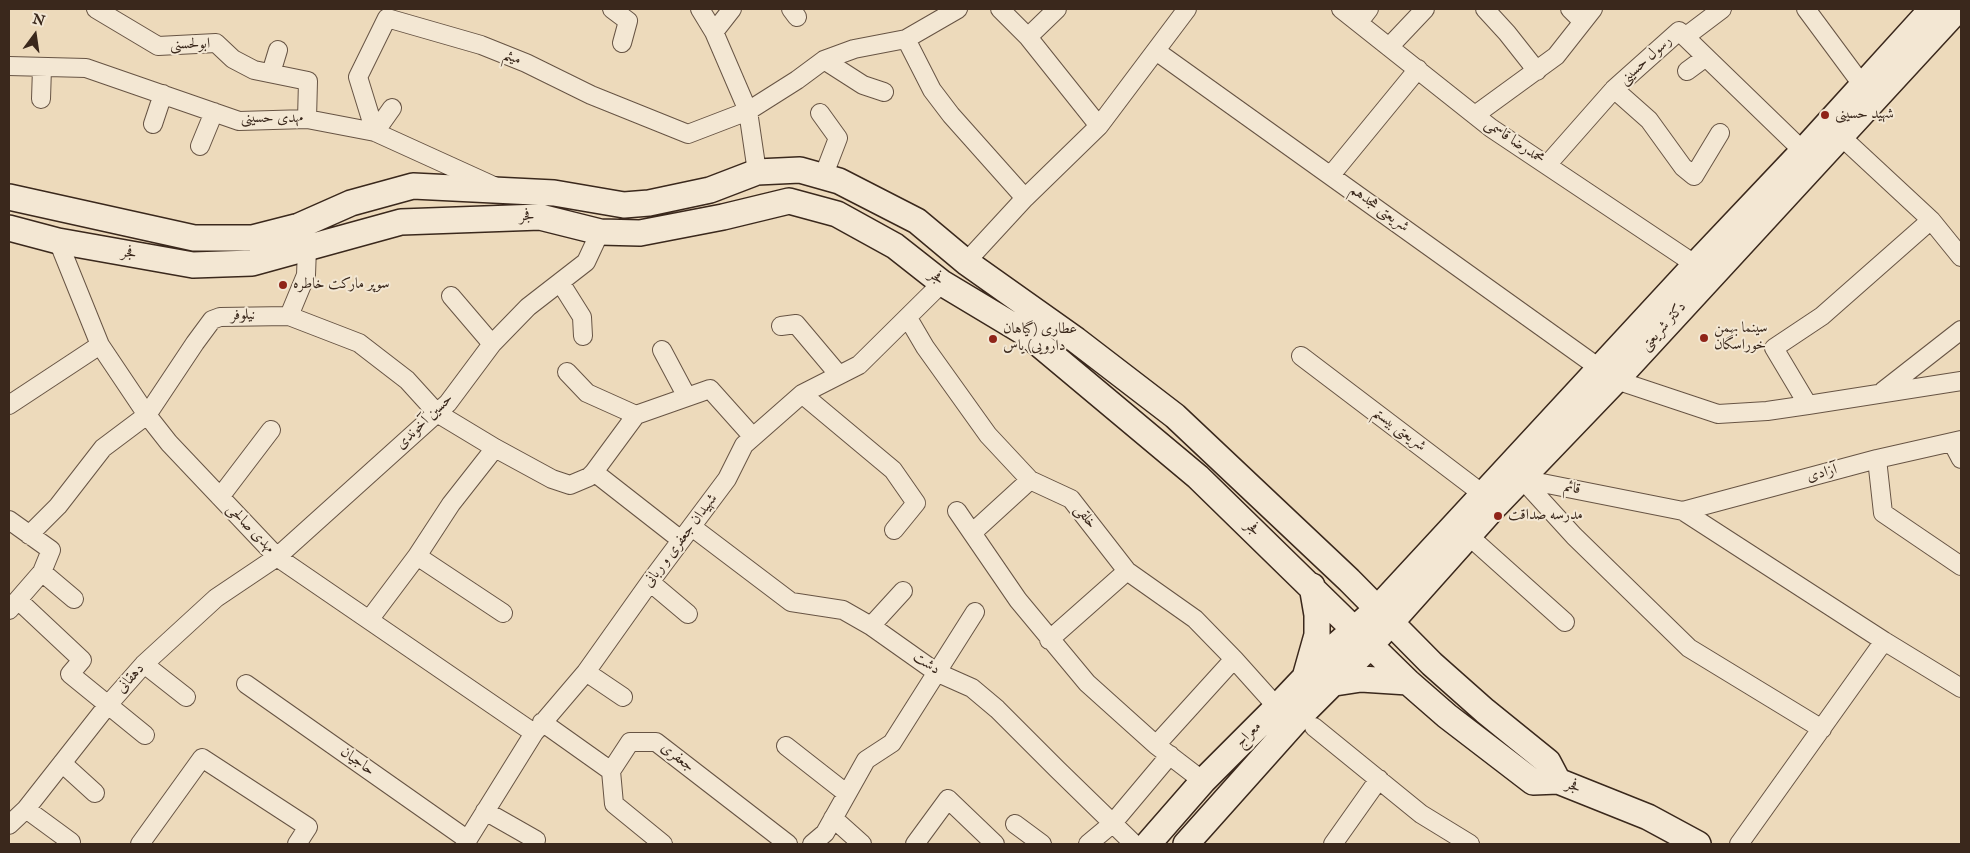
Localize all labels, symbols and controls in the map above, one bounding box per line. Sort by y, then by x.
north arrow [10,10,60,60]
text: N [31,10,47,31]
street label: رسول حسینی [1616,33,1676,89]
street label: ابولحسنی [170,36,210,54]
street label: میثم [500,46,524,70]
place label: شهید حسینی [1835,106,1894,124]
marker: شهید حسینی [1819,109,1831,121]
street label: مهدی حسینی [241,110,303,128]
street label: محمدرضا قاسمی [1481,115,1547,169]
street label: شریعتی هجدهم [1346,181,1412,237]
street label: فجر [519,208,535,226]
street label: فجر [120,244,138,264]
street label: فجر [925,266,947,290]
place label: سوپر مارکت خاطره [293,276,390,294]
marker: سوپر مارکت خاطره [277,279,289,291]
street label: دکتر شریعتی [1637,299,1691,355]
street label: نیلوفر [230,307,256,325]
place label: سینما بهمن خوراسگان [1714,320,1768,355]
place label: عطاری (گیاهان دارویی) یاس [1003,321,1077,356]
marker: سینما بهمن خوراسگان [1698,332,1710,344]
marker: عطاری (گیاهان دارویی) یاس [987,333,999,345]
street label: حسین آخوندی [393,390,457,454]
street label: شریعتی بیستم [1369,404,1429,456]
street label: آزادی [1805,461,1839,487]
street label: قائم [1562,479,1582,499]
street label: شهیدان جعفری و ربانی [640,491,722,591]
street label: مهدی صالحی [222,501,278,557]
street label: خلقی [1070,501,1100,533]
place label: مدرسه صداقت [1508,507,1583,525]
marker: مدرسه صداقت [1492,510,1504,522]
street label: فجر [1240,517,1264,541]
street label: دشت [909,649,943,679]
street label: دهقانی [113,660,149,698]
street label: معراج [1232,718,1266,752]
street label: جعفری [657,739,697,777]
street label: حاجیان [336,744,378,780]
street label: فجر [1563,776,1583,798]

